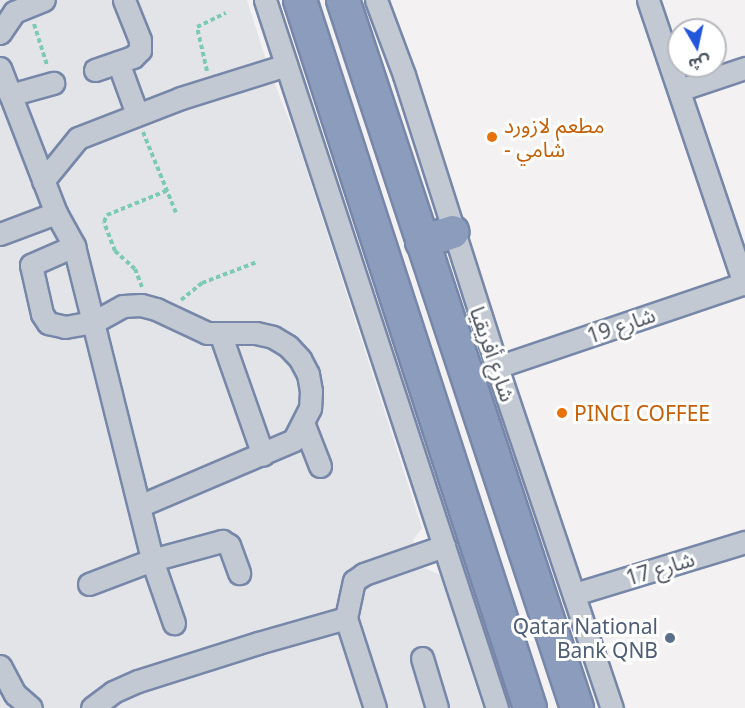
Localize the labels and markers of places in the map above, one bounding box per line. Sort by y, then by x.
place label: مطعم لازورد - شامي [504,112,605,162]
marker: مطعم لازورد - شامي [485,130,499,144]
place label: PINCI COFFEE [574,400,710,426]
marker: PINCI COFFEE [555,406,569,420]
place label: Qatar National Bank QNB [513,613,658,663]
marker: Qatar National Bank QNB [663,631,677,645]

